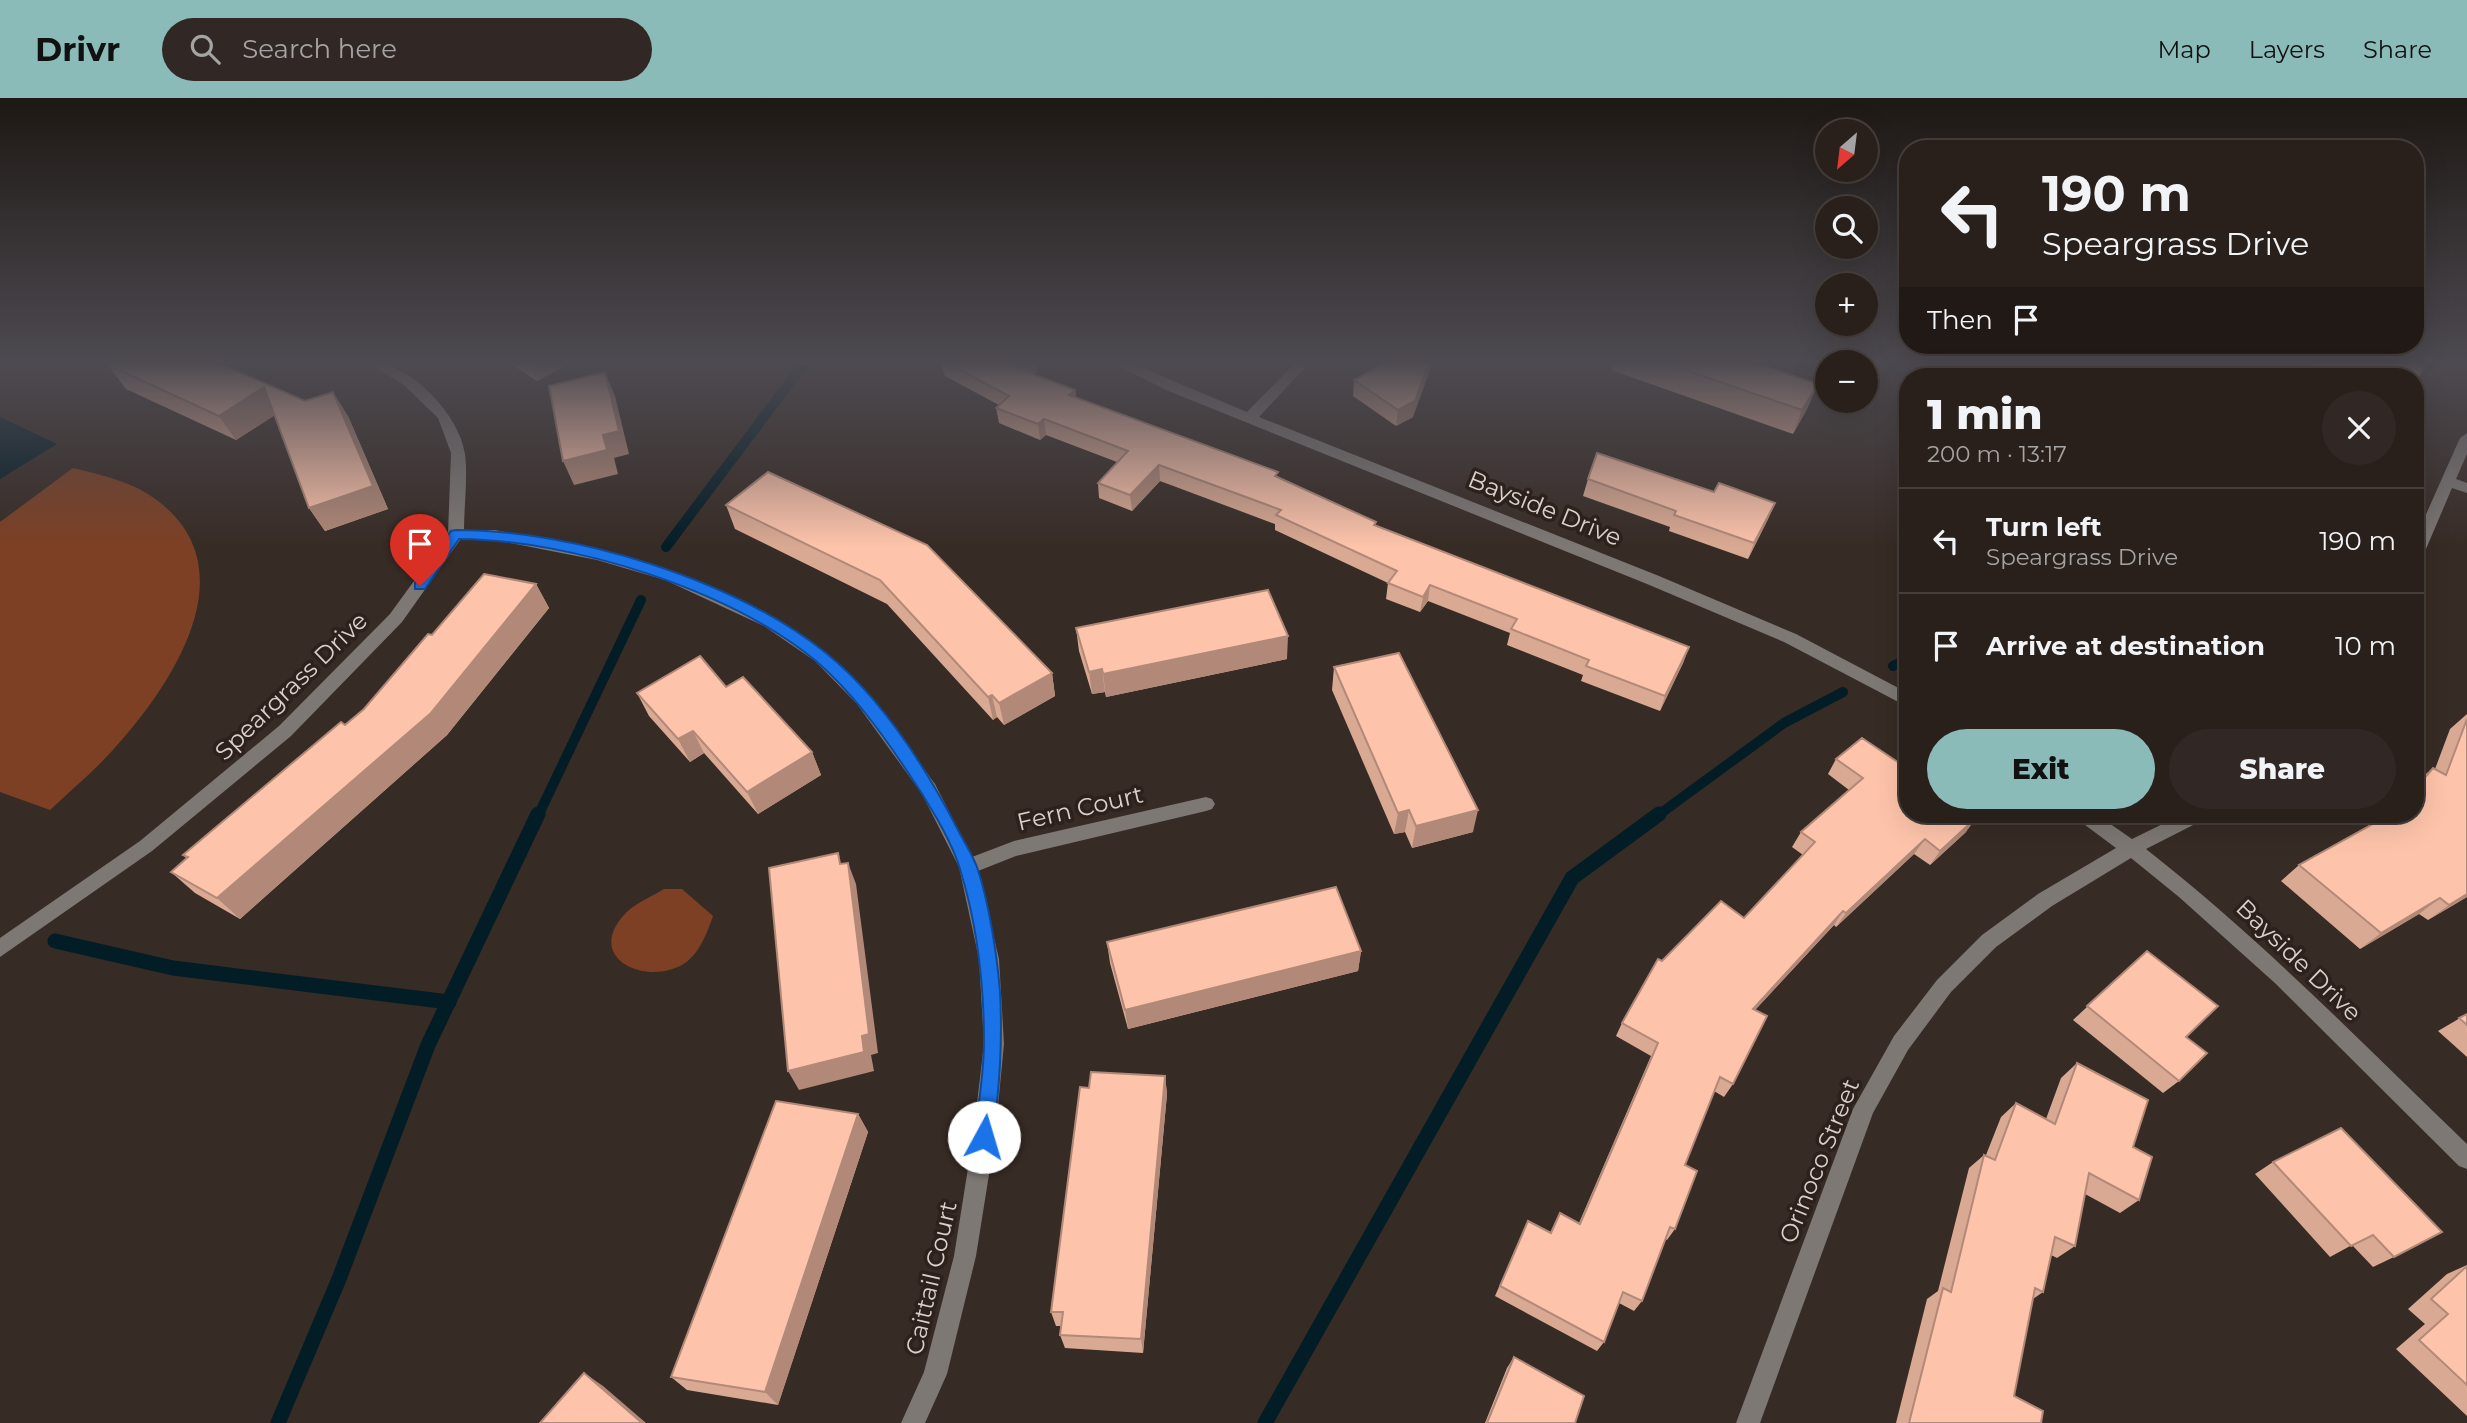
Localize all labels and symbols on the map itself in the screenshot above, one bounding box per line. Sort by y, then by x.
north arrow [1815,119,1878,182]
street label: Bayside Drive [1464,464,1626,552]
pin [390,514,450,586]
street label: Speargrass Drive [209,606,373,766]
street label: Fern Court [1014,779,1146,837]
street label: Bayside Drive [2230,893,2368,1027]
street label: Orinoco Street [1773,1074,1865,1247]
position arrow [947,1100,1021,1174]
street label: Caittail Court [899,1198,963,1358]

